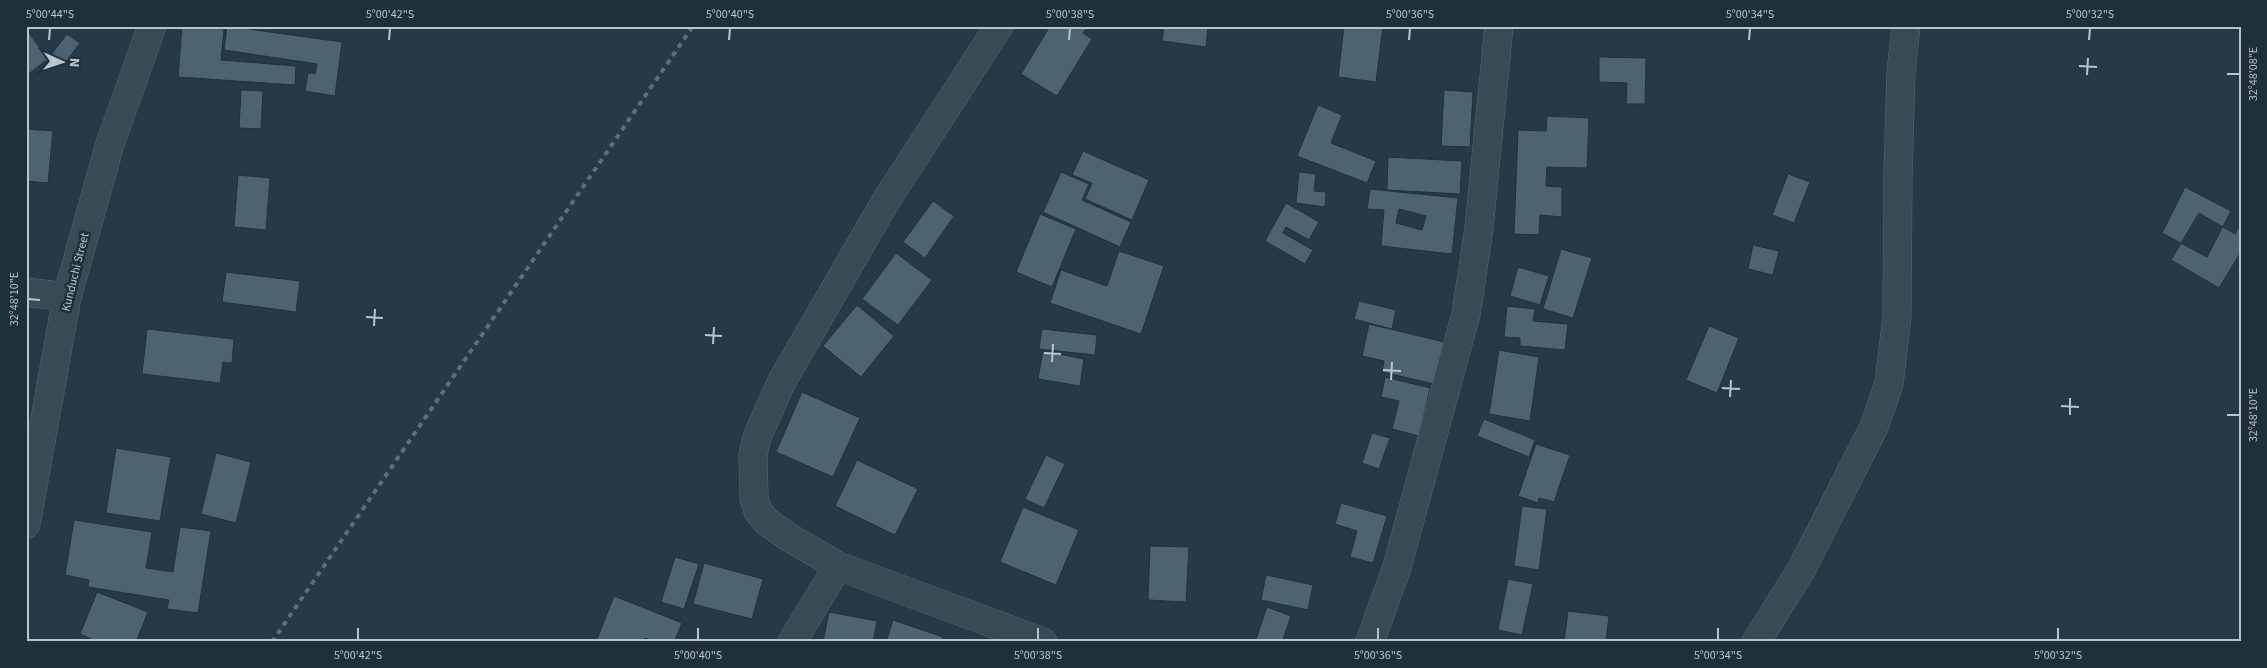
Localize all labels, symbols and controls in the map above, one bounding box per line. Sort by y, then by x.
text: 5°00'44"S [26,6,74,23]
text: 5°00'42"S [366,6,414,23]
text: 5°00'40"S [706,6,754,23]
text: 5°00'38"S [1046,6,1094,23]
text: 5°00'36"S [1386,6,1434,23]
text: 5°00'34"S [1726,6,1774,23]
text: 5°00'32"S [2066,6,2114,23]
north arrow [38,38,88,88]
text: 32°48'08"E [2245,47,2262,101]
text: N [64,57,84,68]
street label: Kunduchi Street [58,231,93,313]
text: 32°48'10"E [6,272,23,326]
text: 32°48'10"E [2245,388,2262,442]
text: 5°00'42"S [334,647,382,664]
text: 5°00'40"S [674,647,722,664]
text: 5°00'38"S [1014,647,1062,664]
text: 5°00'36"S [1354,647,1402,664]
text: 5°00'34"S [1694,647,1742,664]
text: 5°00'32"S [2034,647,2082,664]

